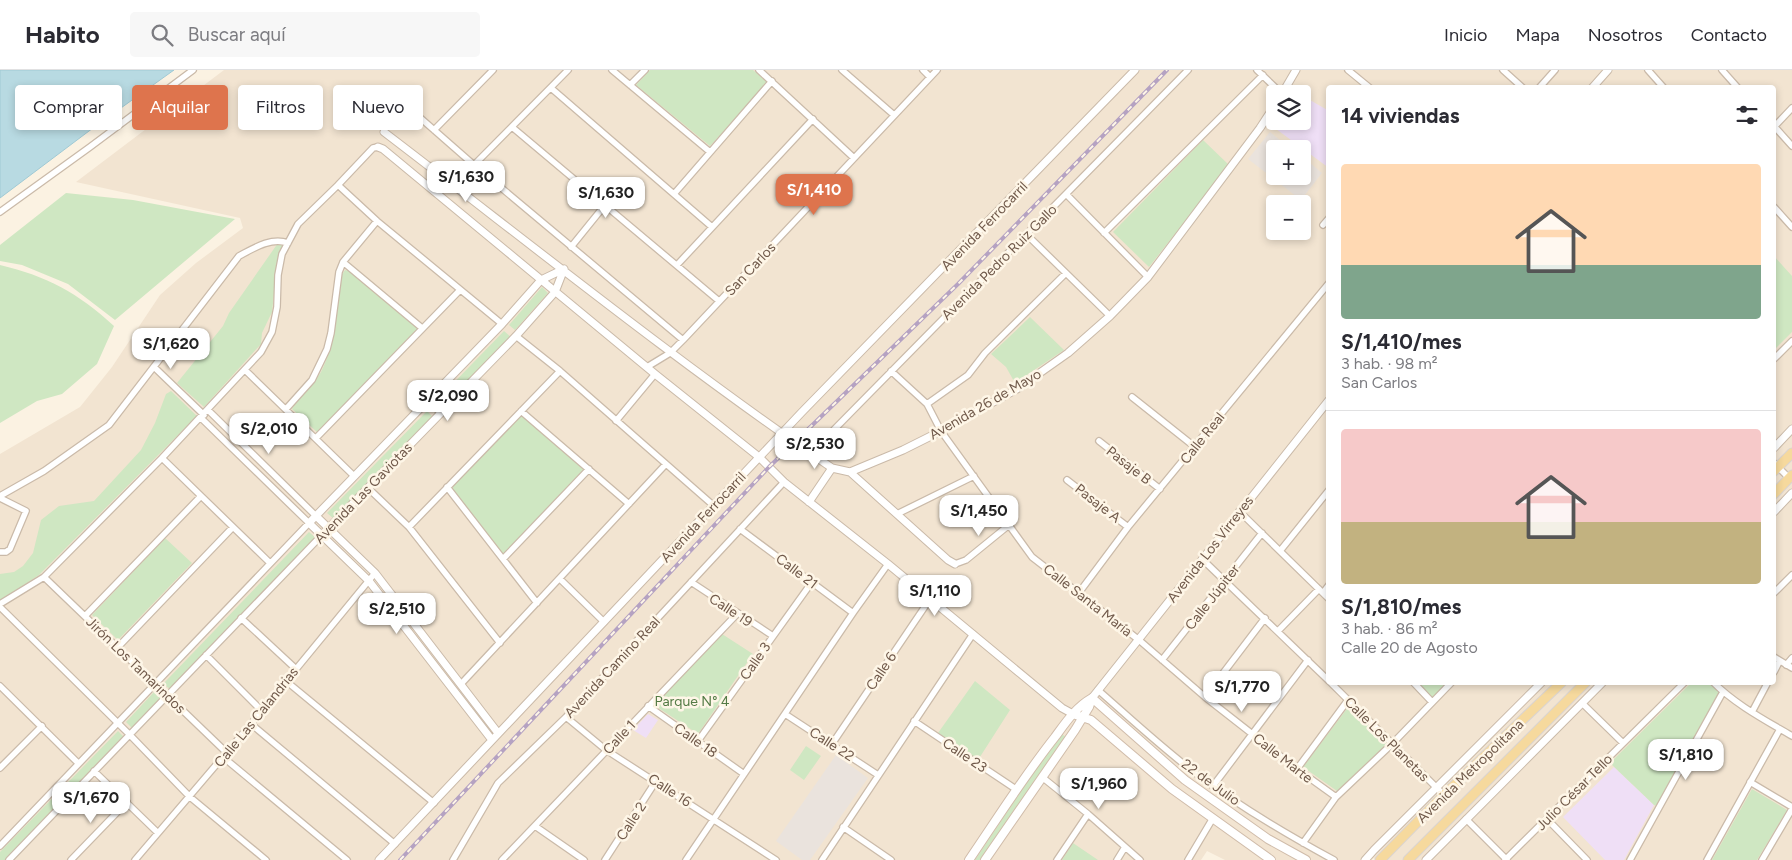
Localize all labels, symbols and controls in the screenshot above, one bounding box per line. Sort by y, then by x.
search box [130,12,480,57]
text: Habito [25,20,100,49]
icon: search [148,21,176,49]
text: Buscar aquí [188,23,286,46]
text: Inicio [1444,24,1488,46]
text: Mapa [1516,24,1560,46]
text: Nosotros [1588,24,1663,46]
text: Contacto [1691,24,1767,46]
chip: Comprar [15,85,122,130]
chip: Alquilar [132,85,228,130]
chip: Filtros [238,85,323,130]
chip: Nuevo [333,85,423,130]
map controls [1266,85,1311,240]
button: layers [1266,85,1311,130]
icon: filters [1733,101,1761,129]
text: 14 viviendas [1341,103,1460,128]
button: + [1266,140,1311,185]
pin: S/1,630 [420,160,512,203]
text: S/1,630 [438,167,494,186]
pin: S/1,410 [768,174,860,216]
pin: S/1,630 [560,176,652,219]
street label: Avenida Ferrocarril [938,178,1031,274]
text: S/1,410 [787,180,841,199]
text: S/1,630 [578,183,634,202]
button: − [1266,195,1311,240]
icon: home [1506,196,1596,286]
street label: Avenida Pedro Ruiz Gallo [938,201,1061,324]
street label: San Carlos [721,239,779,300]
pin: S/1,620 [125,328,217,370]
text: S/1,410/mes [1341,329,1462,354]
text: S/1,620 [143,334,199,353]
text: 3 hab. · 98 m² [1341,354,1438,373]
street label: Avenida 26 de Mayo [926,365,1044,443]
text: San Carlos [1341,373,1417,392]
pin: S/2,090 [402,380,494,422]
text: S/2,090 [418,386,478,405]
street label: Calle Real [1177,409,1228,467]
pin: S/2,010 [223,412,315,455]
text: S/2,010 [240,419,298,438]
pin: S/2,530 [769,428,861,470]
text: S/2,530 [786,434,844,453]
street label: Avenida Las Gaviotas [311,439,416,547]
street label: Pasaje B [1103,443,1154,488]
icon: home [1506,462,1596,552]
street label: Avenida Ferrocarril [657,469,750,566]
street label: Pasaje A [1072,480,1124,527]
street label: Avenida Los Virreyes [1164,493,1257,606]
pin: S/1,450 [933,494,1025,537]
text: S/1,450 [950,501,1008,520]
street label: Calle 21 [772,550,821,593]
street label: Calle Santa María [1040,560,1135,640]
street label: Calle Júpiter [1181,561,1243,634]
pin: S/1,110 [889,574,981,617]
text: S/1,110 [909,581,961,600]
street label: Calle 19 [706,590,756,631]
pin: S/2,510 [351,592,443,635]
text: S/1,810/mes [1341,594,1461,619]
text: S/2,510 [369,599,425,618]
street label: Avenida Camino Real [561,613,664,722]
street label: Jirón Los Tamarindos [82,614,189,717]
text: 3 hab. · 86 m² [1341,619,1438,638]
text: Calle 20 de Agosto [1341,638,1478,657]
street label: Calle 3 [736,639,774,683]
street label: Calle 6 [863,649,900,694]
street label: Calle Las Calandrias [211,664,302,771]
pin: S/1,770 [1196,670,1288,713]
text: S/1,770 [1214,677,1270,696]
park label: Parque N° 4 [655,693,730,710]
street label: Calle Los Planetas [1341,694,1432,785]
street label: Avenida Metropolitana [1413,716,1527,827]
street label: Calle 1 [599,717,639,758]
street label: Calle 18 [671,719,721,761]
street label: Calle 22 [806,724,857,765]
street label: Calle Marte [1249,730,1316,787]
street label: Calle 23 [939,734,990,776]
pin: S/1,810 [1640,738,1732,781]
text: S/1,810 [1659,745,1713,764]
street label: Julio César Tello [1533,751,1616,834]
street label: 22 de Julio [1178,756,1243,809]
pin: S/1,960 [1053,768,1145,810]
street label: Calle 16 [645,770,695,811]
text: S/1,960 [1071,774,1127,793]
pin: S/1,670 [45,782,137,824]
text: S/1,670 [63,788,119,807]
street label: Calle 2 [613,799,650,844]

